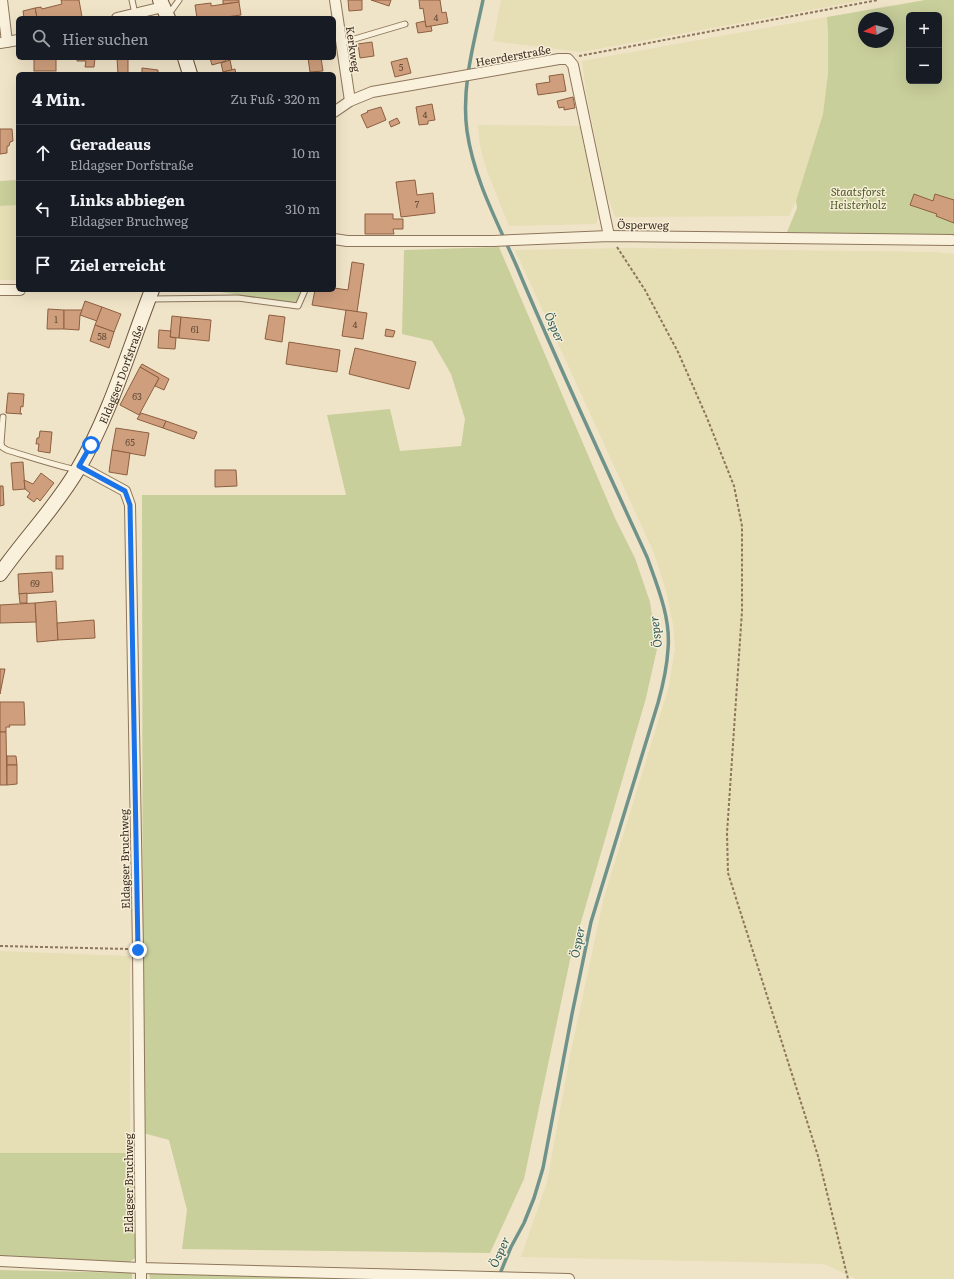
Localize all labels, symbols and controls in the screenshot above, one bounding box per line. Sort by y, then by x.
house number: 4 [434,10,439,24]
north arrow [858,12,894,48]
map controls [906,12,942,84]
button: + [906,12,942,48]
search box [16,16,336,60]
street label: Kerkweg [343,25,365,74]
icon: search [30,27,52,49]
text: Hier suchen [62,27,148,50]
street label: Heerderstraße [474,40,552,70]
button: − [906,48,942,84]
house number: 5 [399,60,404,74]
text: 4 Min. [32,86,86,111]
text: Zu Fuß · 320 m [230,89,320,108]
house number: 4 [423,107,428,121]
text: Geradeaus [70,132,151,155]
icon: ahead [32,142,54,164]
text: 10 m [292,143,320,162]
text: Eldagser Dorfstraße [70,155,194,174]
park label: Staatsforst Heisterholz [830,183,886,212]
text: Links abbiegen [70,188,185,211]
house number: 7 [415,197,420,211]
icon: left [32,198,54,220]
text: 310 m [285,199,320,218]
text: Eldagser Bruchweg [70,211,188,230]
street label: Ösperweg [617,216,670,232]
text: Ziel erreicht [70,253,165,276]
icon: arrive [32,254,54,276]
water label: Ösper [540,309,570,346]
house number: 1 [54,312,58,326]
house number: 4 [353,317,358,331]
street label: Eldagser Dorfstraße [94,322,147,426]
house number: 61 [191,322,200,336]
house number: 58 [97,329,107,343]
house number: 63 [132,389,142,403]
house number: 65 [125,435,135,449]
route start [82,436,100,454]
house number: 69 [30,576,40,590]
water label: Ösper [644,615,666,649]
street label: Eldagser Bruchweg [115,808,133,909]
water label: Ösper [565,924,589,959]
route end [129,941,147,959]
street label: Eldagser Bruchweg [120,1132,136,1233]
water label: Ösper [484,1233,514,1270]

